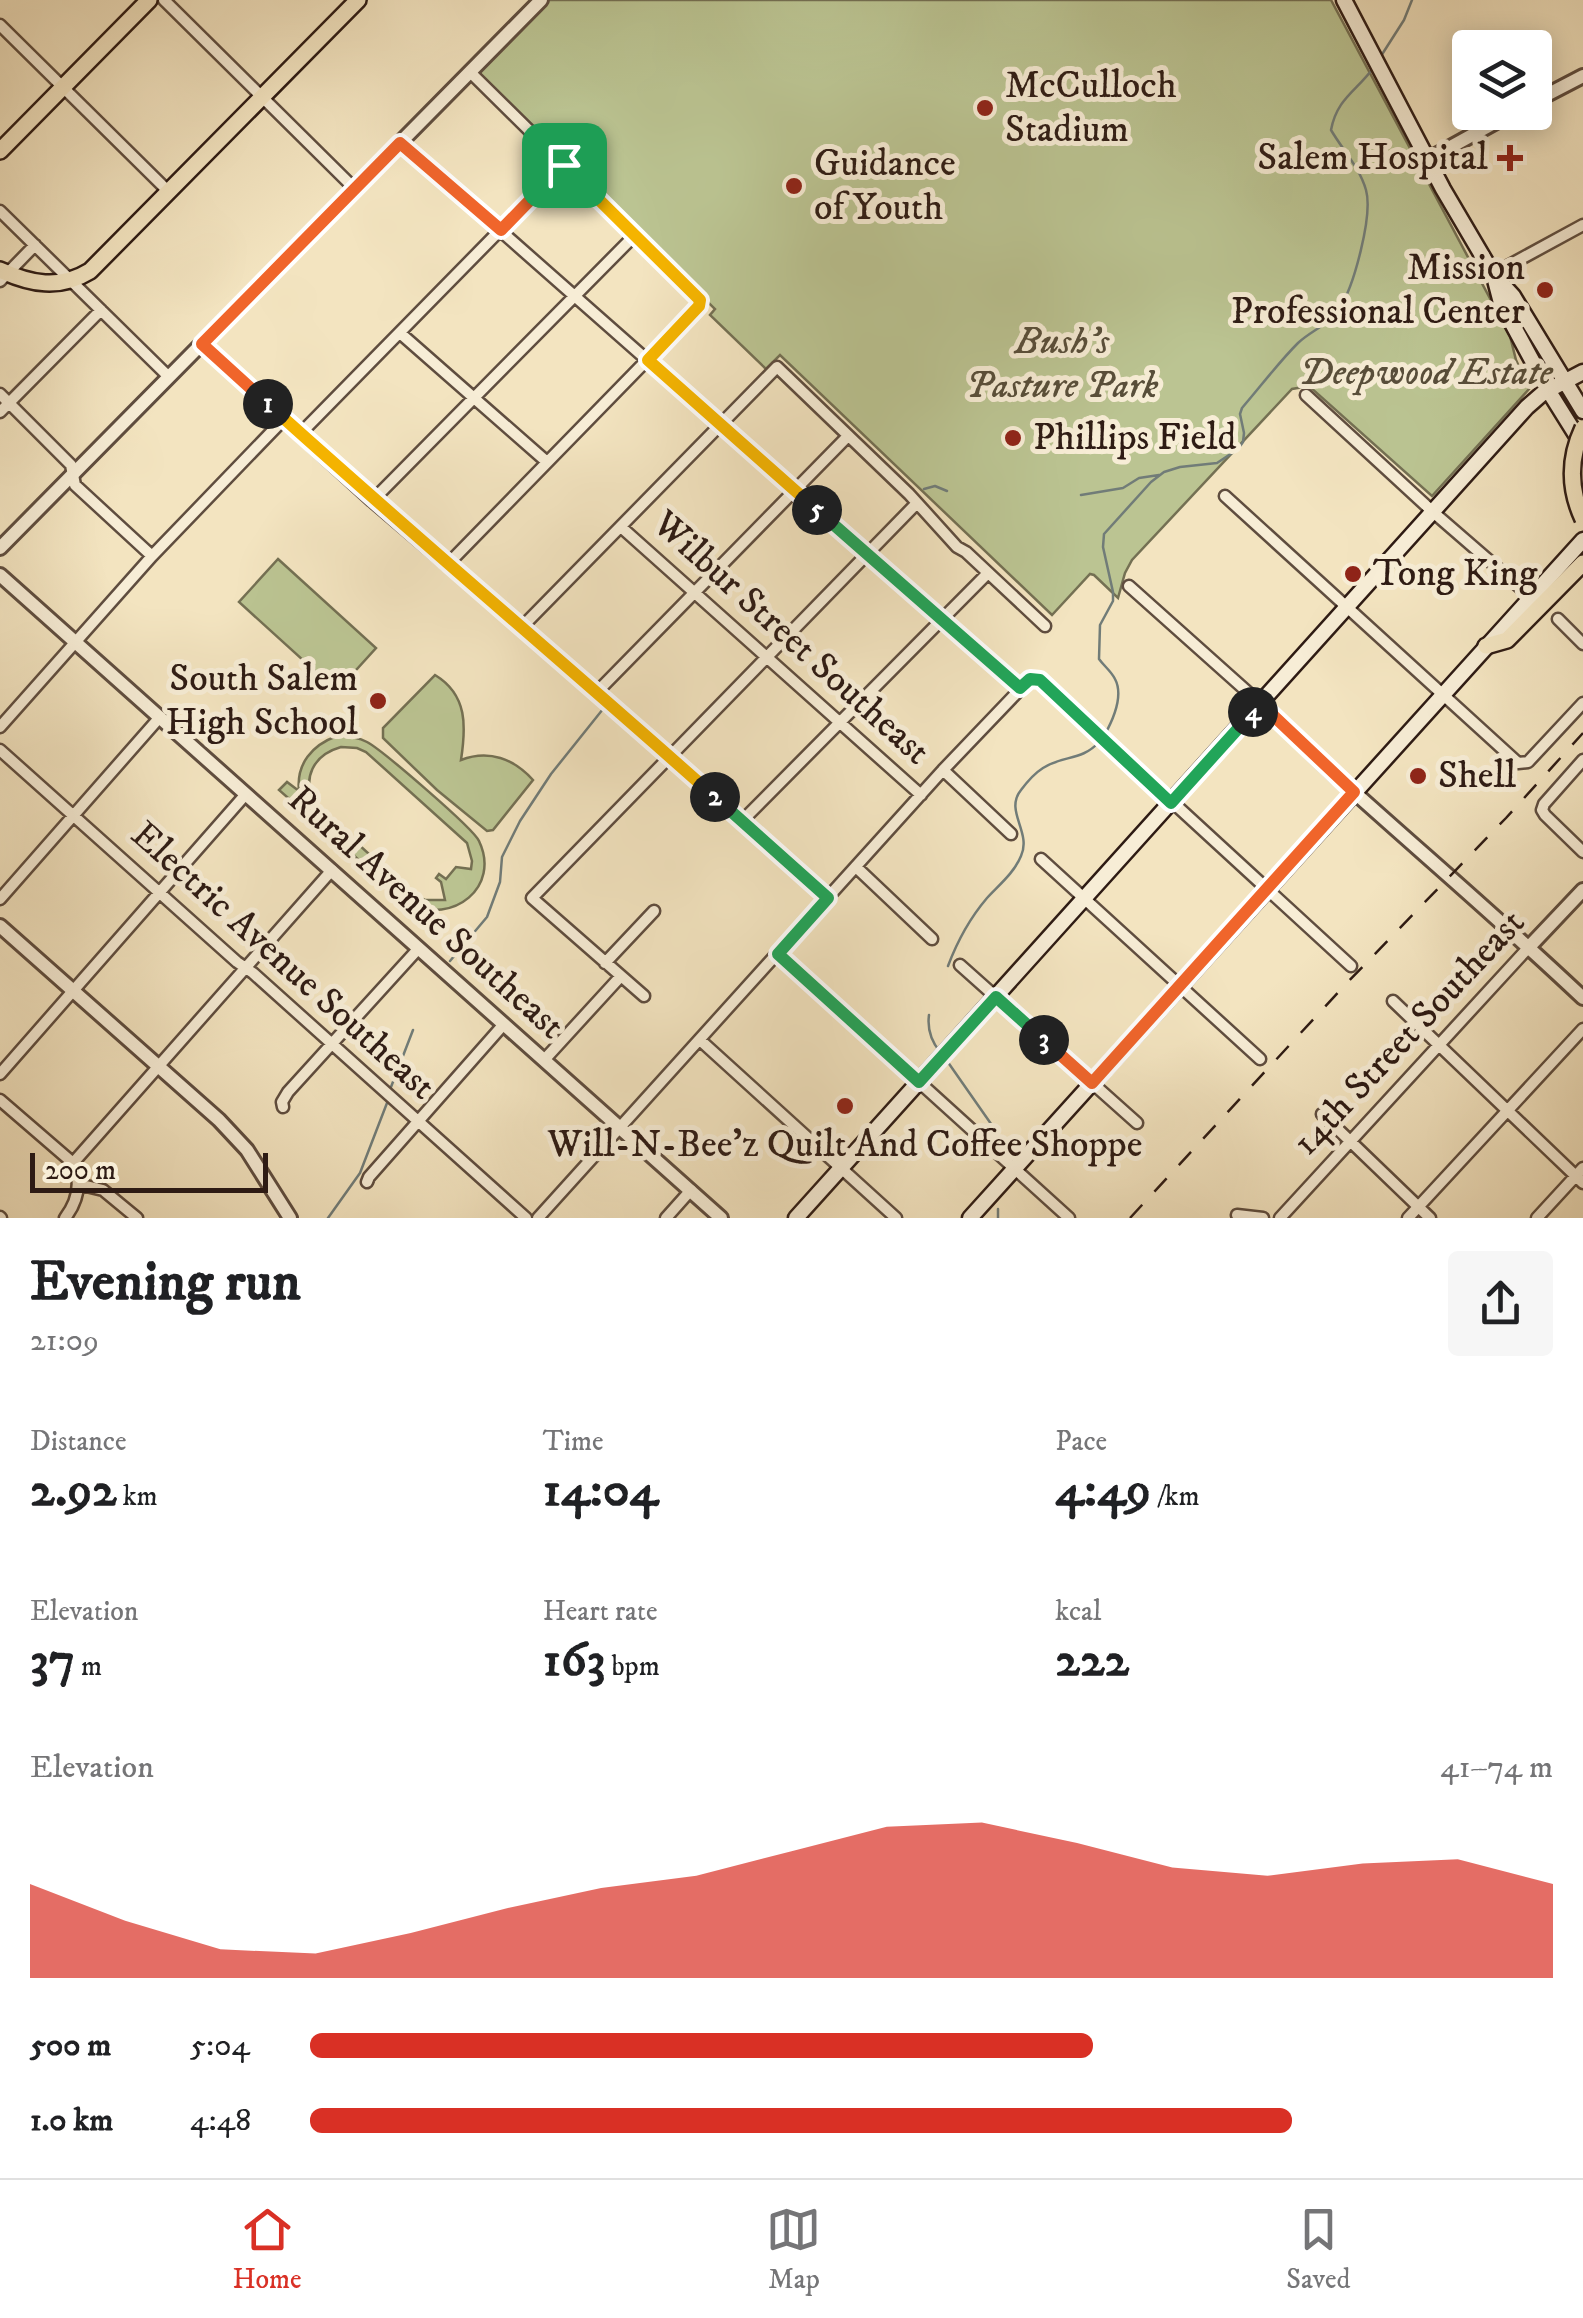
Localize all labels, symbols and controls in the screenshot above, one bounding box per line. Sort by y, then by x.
map controls [1452,30,1552,130]
button: layers [1452,30,1552,130]
place label: McCulloch Stadium [1005,62,1177,154]
marker: McCulloch Stadium [974,97,996,119]
pin [522,123,607,208]
place label: Salem Hospital [1257,134,1489,182]
icon: arrive [537,138,592,193]
place label: Guidance of Youth [814,140,956,232]
marker: Salem Hospital [1497,145,1523,171]
marker: Guidance of Youth [783,175,805,197]
place label: Mission Professional Center [1231,244,1525,336]
marker: Mission Professional Center [1534,279,1556,301]
park label: Bush's Pasture Park [966,318,1158,410]
park label: Deepwood Estate [1299,349,1554,397]
pin: 1 [243,379,293,429]
text: 1 [263,386,273,421]
place label: Phillips Field [1033,414,1237,462]
marker: Phillips Field [1002,427,1024,449]
pin: 5 [792,485,842,535]
text: 5 [810,492,824,527]
street label: Wilbur Street Southeast [641,500,940,776]
place label: Tong King [1373,550,1538,598]
marker: Tong King [1342,563,1364,585]
place label: South Salem High School [165,655,359,747]
pin: 4 [1228,687,1278,737]
marker: South Salem High School [367,690,389,712]
text: 4 [1245,694,1261,729]
place label: Shell [1438,752,1517,800]
marker: Shell [1407,765,1429,787]
pin: 2 [690,772,740,822]
street label: Rural Avenue Southeast [277,776,575,1050]
text: 2 [708,779,722,814]
street label: Electric Avenue Southeast [121,811,445,1111]
street label: 14th Street Southeast [1282,900,1536,1166]
pin: 3 [1019,1015,1069,1065]
text: 3 [1039,1022,1049,1057]
marker: Will-N-Bee'z Quilt And Coffee Shoppe [834,1095,856,1117]
place label: Will-N-Bee'z Quilt And Coffee Shoppe [547,1121,1142,1169]
scale bar [30,1148,268,1192]
text: 200 m [45,1153,116,1188]
text: Evening run [30,1249,301,1318]
button: share [1448,1251,1553,1356]
text: 21:09 [30,1321,99,1361]
text: Distance [30,1424,126,1459]
text: Time [543,1424,603,1459]
text: Pace [1055,1424,1107,1459]
text: 2.92 [30,1459,117,1522]
text: 14:04 [543,1459,658,1522]
text: 4:49 [1055,1459,1151,1522]
text: km [117,1479,158,1514]
text: /km [1151,1479,1199,1514]
text: Elevation [30,1594,138,1629]
text: Heart rate [543,1594,658,1629]
text: kcal [1055,1594,1101,1629]
text: 37 [30,1629,75,1692]
text: 163 [543,1629,606,1692]
text: 222 [1055,1629,1129,1692]
text: m [75,1649,102,1684]
text: bpm [606,1649,660,1684]
text: Elevation [30,1748,154,1788]
text: 41–74 m [1440,1748,1553,1788]
text: 500 m [30,2026,111,2066]
text: 5:04 [190,2026,250,2066]
text: 1.0 km [30,2101,113,2141]
text: 4:48 [190,2101,251,2141]
tab: Home [232,2202,302,2297]
tab: Map [766,2202,821,2297]
tab: Saved [1286,2202,1351,2297]

